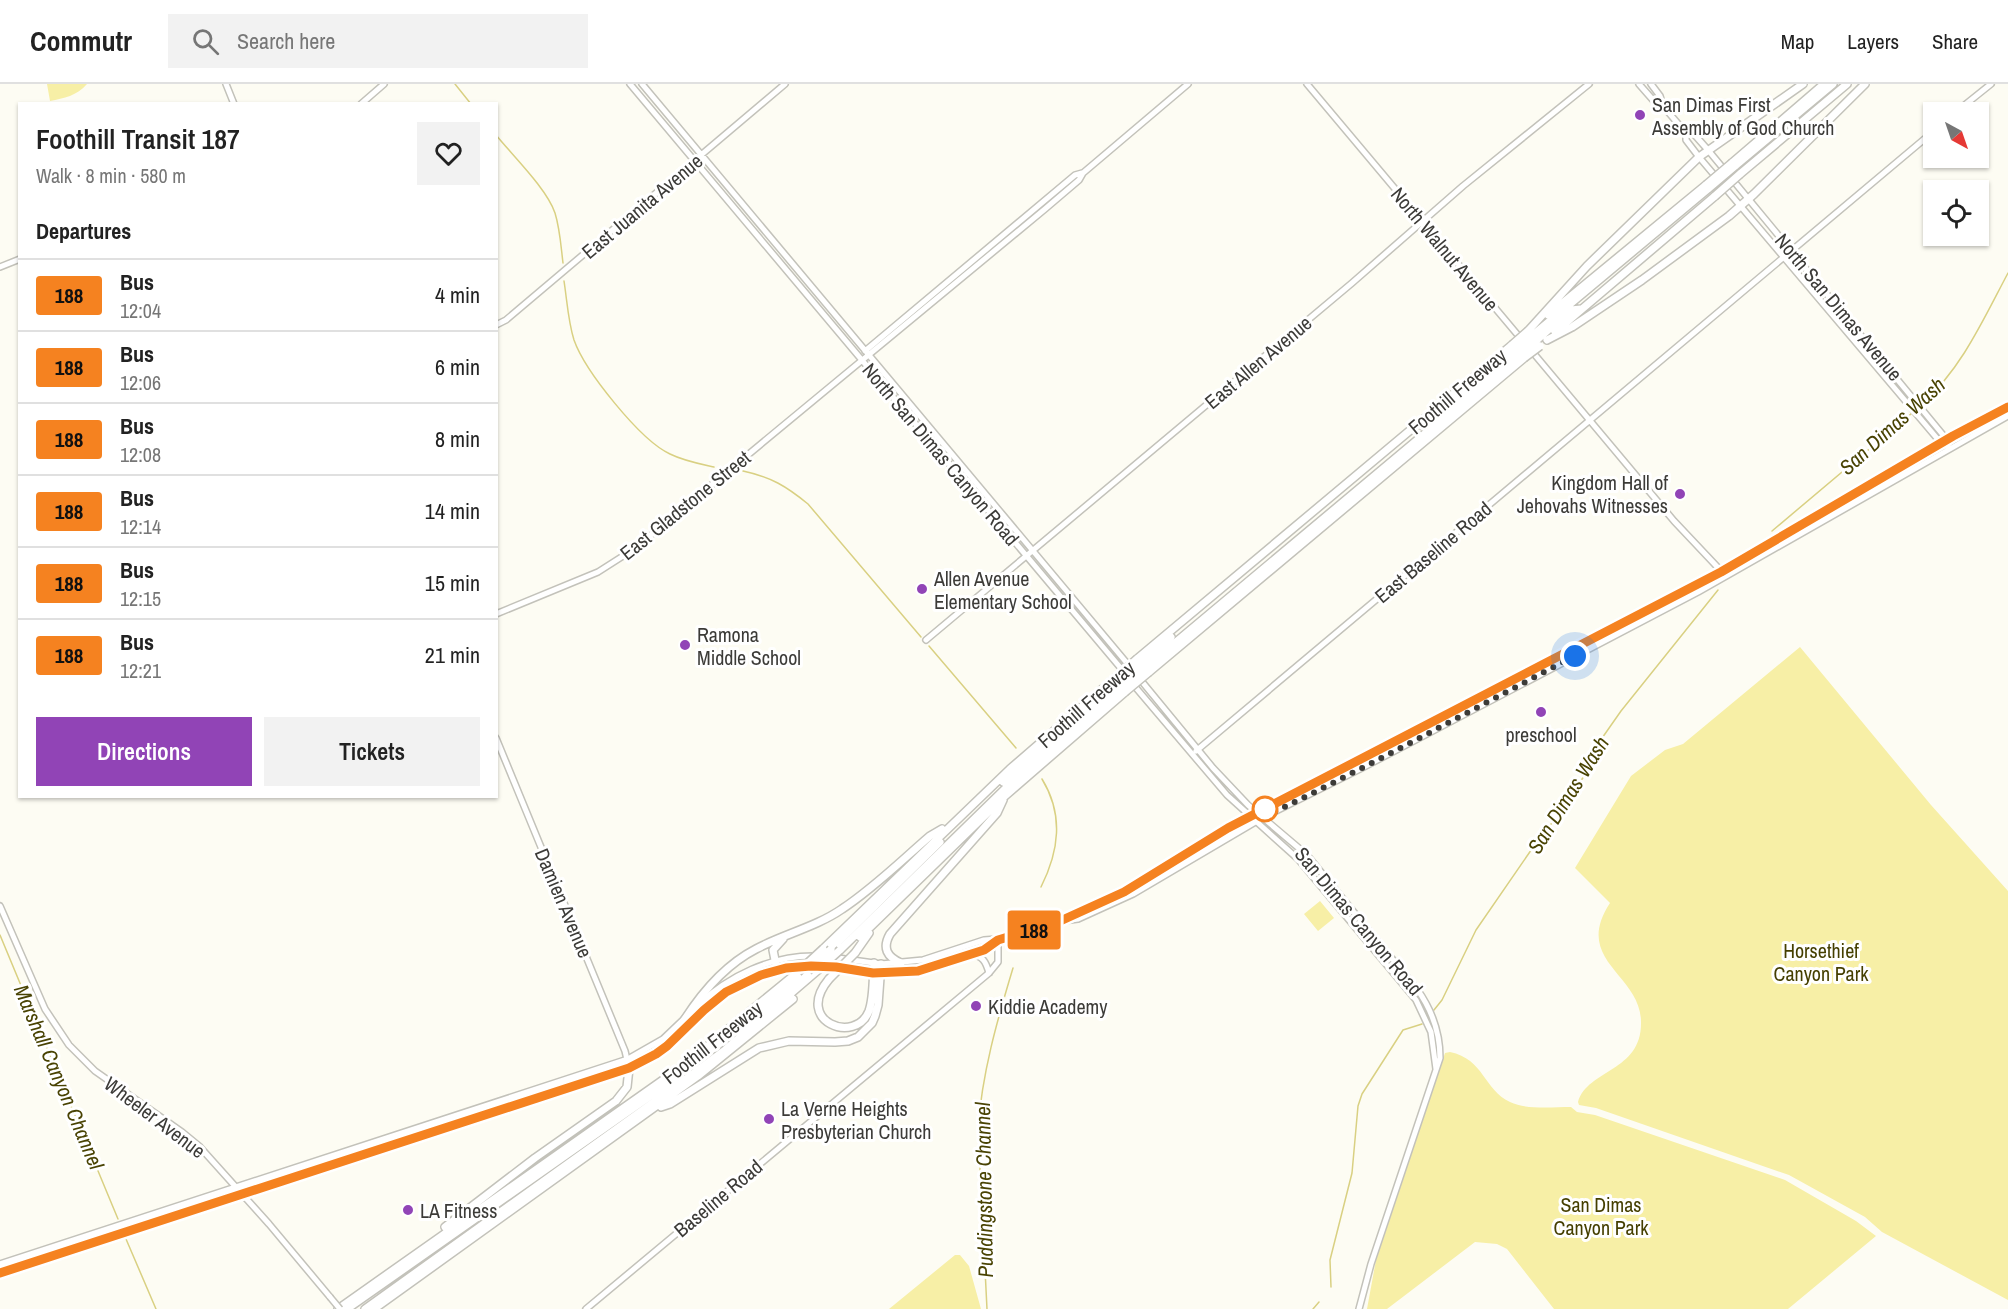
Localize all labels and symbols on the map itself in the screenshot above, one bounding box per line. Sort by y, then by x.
place label: San Dimas First Assembly of God Church [1651,91,1834,141]
north arrow [1923,102,1989,168]
marker: San Dimas First Assembly of God Church [1633,108,1647,122]
street label: East Juanita Avenue [576,147,708,265]
street label: North Walnut Avenue [1385,181,1505,317]
street label: North San Dimas Avenue [1769,228,1909,386]
street label: East Allen Avenue [1199,309,1317,415]
street label: Foothill Freeway [1402,341,1512,440]
street label: North San Dimas Canyon Road [857,357,1025,551]
water label: San Dimas Wash [1833,371,1951,481]
street label: East Gladstone Street [614,444,756,566]
place label: Kingdom Hall of Jehovahs Witnesses [1517,469,1668,519]
marker: Kingdom Hall of Jehovahs Witnesses [1673,487,1687,501]
street label: East Baseline Road [1369,495,1497,609]
place label: Allen Avenue Elementary School [933,565,1072,615]
marker: Allen Avenue Elementary School [915,582,929,596]
place label: Ramona Middle School [697,621,801,671]
marker: Ramona Middle School [678,638,692,652]
your location [1560,641,1590,671]
street label: Foothill Freeway [1032,654,1141,754]
marker: preschool [1534,705,1548,719]
place label: preschool [1505,721,1577,748]
water label: San Dimas Wash [1520,731,1616,859]
unlabelled marker [1252,796,1278,822]
street label: San Dimas Canyon Road [1289,841,1429,1001]
street label: Damien Avenue [529,844,599,962]
line badge: 188 [1000,910,1068,950]
park label: Horsethief Canyon Park [1774,937,1869,987]
water label: Marshall Canyon Channel [7,980,112,1175]
place label: Kiddie Academy [988,993,1108,1020]
street label: Foothill Freeway [656,994,768,1090]
marker: Kiddie Academy [969,999,983,1013]
street label: Wheeler Avenue [99,1070,211,1164]
place label: La Verne Heights Presbyterian Church [781,1095,931,1145]
water label: Puddingstone Channel [968,1101,1000,1278]
marker: La Verne Heights Presbyterian Church [762,1112,776,1126]
street label: Baseline Road [668,1153,768,1243]
park label: San Dimas Canyon Park [1554,1191,1649,1241]
place label: LA Fitness [420,1197,498,1224]
marker: LA Fitness [401,1203,415,1217]

